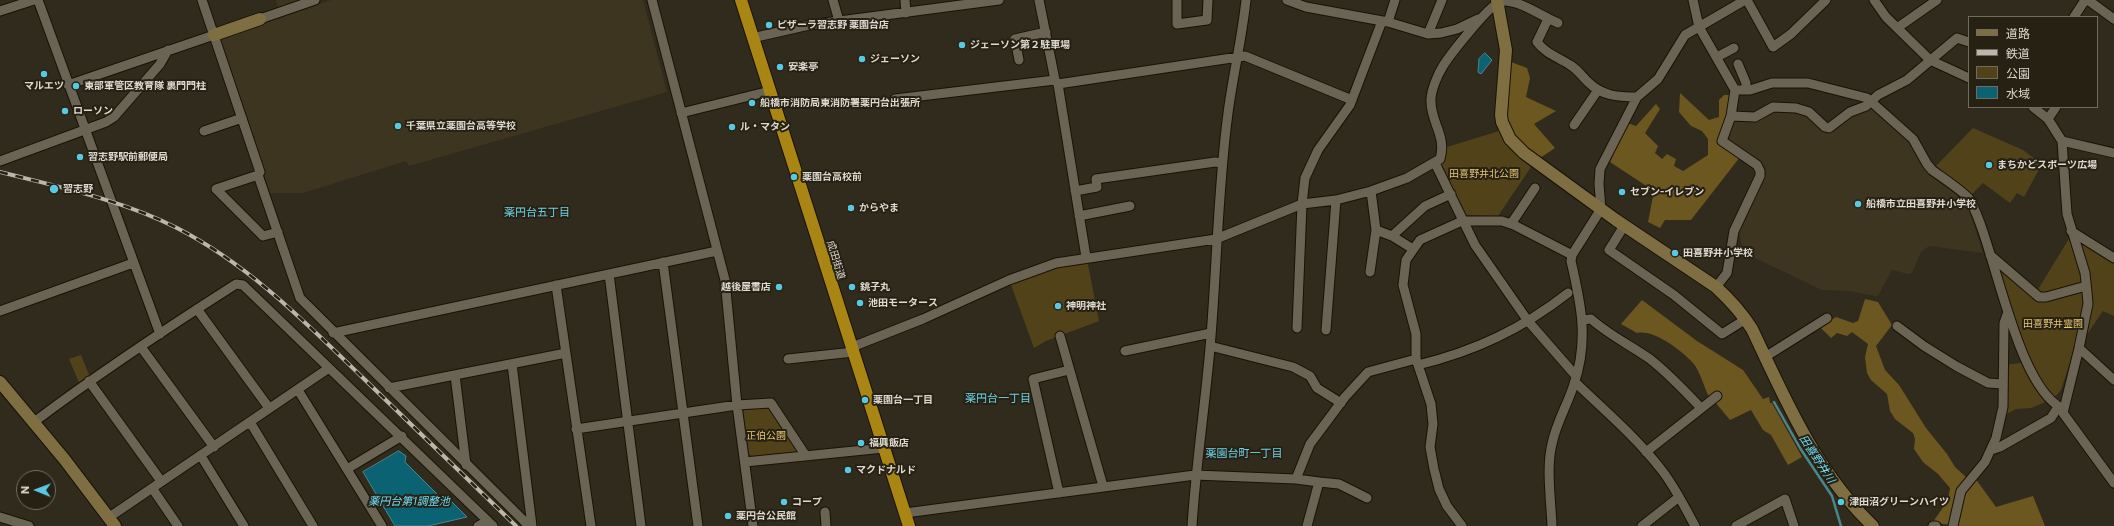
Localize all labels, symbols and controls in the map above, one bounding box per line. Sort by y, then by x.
legend [1968,16,2098,108]
place label: ピザーラ習志野 薬園台店 [777,19,889,31]
marker: ピザーラ習志野 薬園台店 [764,20,774,30]
text: 道路 [2006,26,2030,40]
place label: ジェーソン第２駐車場 [970,39,1070,51]
marker: ジェーソン第２駐車場 [957,40,967,50]
text: 鉄道 [2006,46,2030,60]
place label: ジェーソン [870,53,920,65]
marker: ジェーソン [857,54,867,64]
place label: 安楽亭 [788,61,818,73]
marker: 安楽亭 [775,62,785,72]
text: 公園 [2006,66,2030,80]
marker: マルエツ [39,69,49,79]
place label: マルエツ [24,80,64,92]
place label: 東部軍管区教育隊 裏門門柱 [84,80,206,92]
marker: 東部軍管区教育隊 裏門門柱 [71,81,81,91]
text: 水域 [2006,86,2030,100]
place label: 船橋市消防局東消防署薬円台出張所 [760,97,920,109]
marker: 船橋市消防局東消防署薬円台出張所 [747,98,757,108]
place label: ローソン [73,105,113,117]
marker: ローソン [60,106,70,116]
place label: 千葉県立薬園台高等学校 [406,120,516,132]
marker: 千葉県立薬園台高等学校 [393,121,403,131]
place label: ル・マタン [740,121,790,133]
marker: ル・マタン [727,122,737,132]
place label: 習志野駅前郵便局 [88,151,168,163]
marker: 習志野駅前郵便局 [75,152,85,162]
place label: まちかどスポーツ広場 [1997,159,2097,171]
marker: まちかどスポーツ広場 [1984,160,1994,170]
park label: 田喜野井北公園 [1449,168,1519,180]
place label: 薬園台高校前 [802,171,862,183]
marker: 薬園台高校前 [789,172,799,182]
marker: 習志野 [48,183,60,195]
place label: 習志野 [63,183,93,195]
place label: セブン-イレブン [1630,186,1704,198]
marker: セブン-イレブン [1617,187,1627,197]
place label: 船橋市立田喜野井小学校 [1866,198,1976,210]
marker: 船橋市立田喜野井小学校 [1853,199,1863,209]
place label: からやま [859,202,899,214]
marker: からやま [846,203,856,213]
district label: 薬円台五丁目 [504,205,570,219]
street label: 成田街道 [824,239,848,281]
place label: 田喜野井小学校 [1683,247,1753,259]
marker: 田喜野井小学校 [1670,248,1680,258]
place label: 越後屋書店 [721,281,771,293]
place label: 銚子丸 [860,281,890,293]
marker: 越後屋書店 [774,282,784,292]
marker: 銚子丸 [847,282,857,292]
place label: 池田モータース [868,297,938,309]
marker: 池田モータース [855,298,865,308]
place label: 神明神社 [1066,300,1106,312]
marker: 神明神社 [1053,301,1063,311]
park label: 田喜野井霊園 [2023,318,2083,330]
district label: 薬円台一丁目 [965,391,1031,405]
place label: 薬園台一丁目 [873,394,933,406]
marker: 薬園台一丁目 [860,395,870,405]
park label: 正伯公園 [746,430,786,442]
water label: 田喜野井川 [1796,432,1838,486]
place label: 福興飯店 [869,437,909,449]
marker: 福興飯店 [856,438,866,448]
district label: 薬園台町一丁目 [1206,446,1282,460]
place label: マクドナルド [856,464,916,476]
marker: マクドナルド [843,465,853,475]
north arrow [16,470,56,510]
text: N [18,486,31,494]
water label: 薬円台第1調整池 [368,494,450,508]
place label: コープ [792,496,822,508]
place label: 津田沼グリーンハイツ [1849,496,1949,508]
marker: コープ [779,497,789,507]
marker: 津田沼グリーンハイツ [1836,497,1846,507]
place label: 薬円台公民館 [736,510,796,522]
marker: 薬円台公民館 [723,511,733,521]

